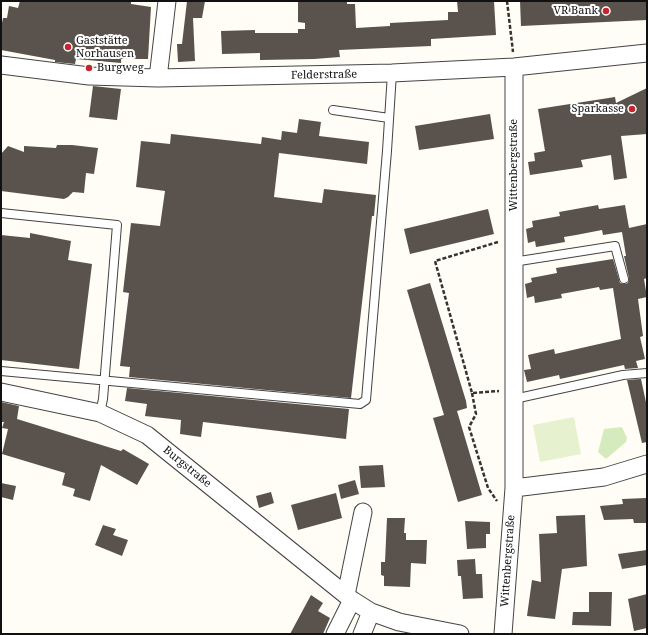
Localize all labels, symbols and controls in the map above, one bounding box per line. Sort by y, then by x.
place label: VR Bank [554,4,598,18]
marker: VR Bank [601,6,611,16]
place label: Gaststätte Norhausen [76,34,134,60]
marker: Gaststätte Norhausen [63,42,73,52]
place label: Burgweg [97,61,144,75]
marker: Burgweg [84,63,94,73]
street label: Felderstraße [291,68,357,82]
place label: Sparkasse [571,102,624,116]
marker: Sparkasse [627,104,637,114]
street label: Wittenbergstraße [507,119,521,211]
street label: Burgstraße [160,444,214,490]
street label: Wittenbergstraße [498,514,518,608]

